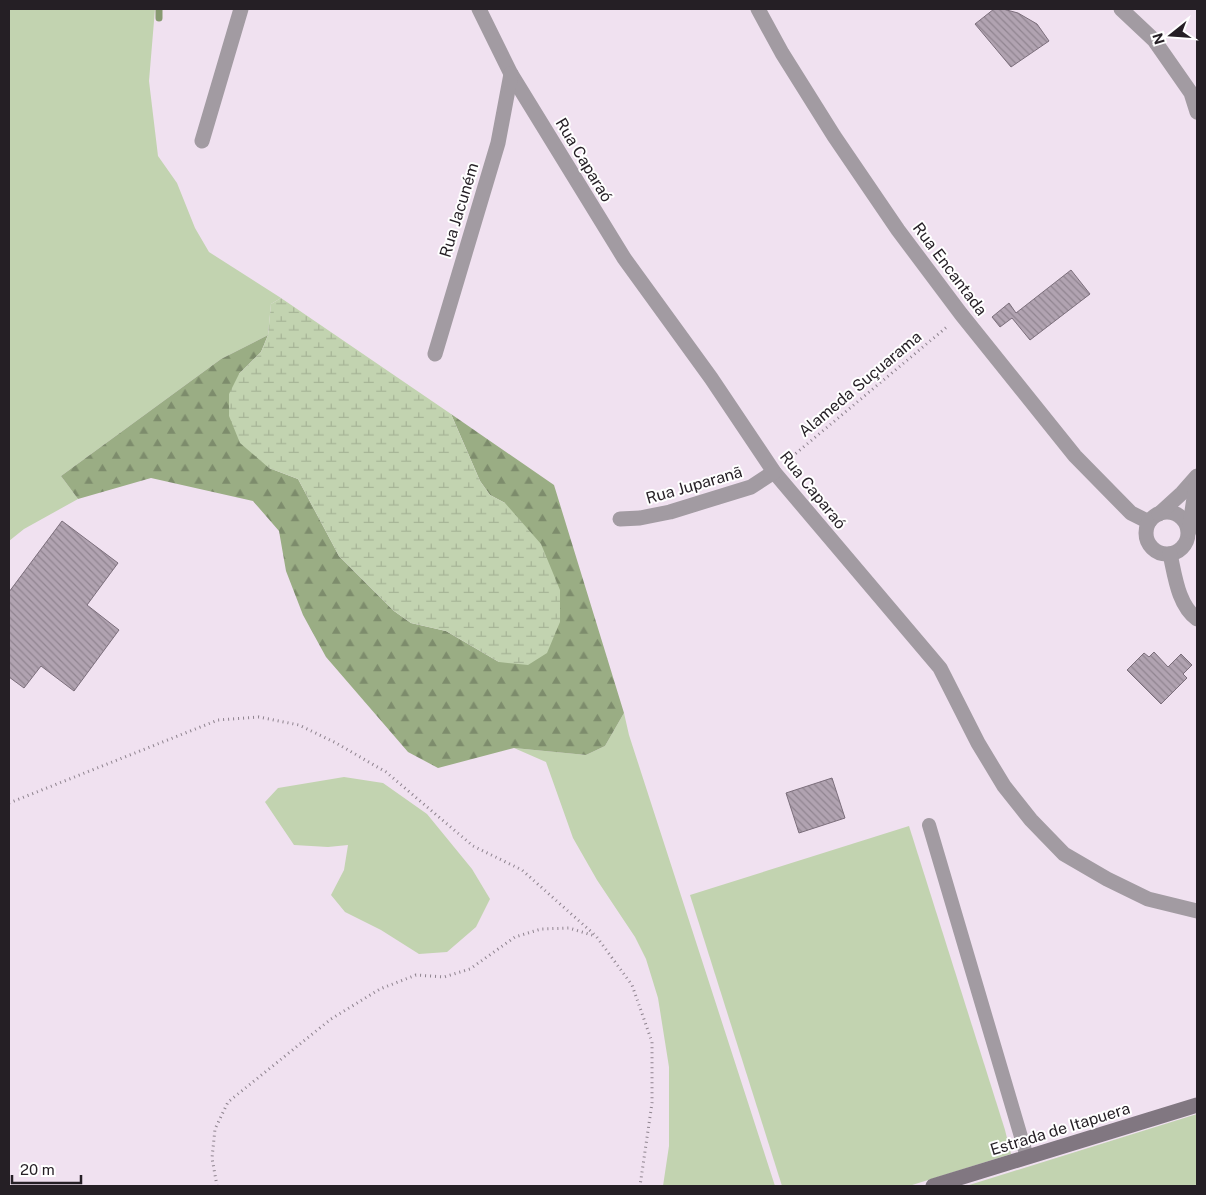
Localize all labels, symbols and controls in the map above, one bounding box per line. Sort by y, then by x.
north arrow [1146,10,1196,60]
text: N [1149,31,1168,46]
street label: Rua Caparaó [551,115,617,205]
street label: Rua Jacuném [436,160,482,260]
street label: Rua Encantada [909,219,991,319]
street label: Alameda Suçuarama [795,327,925,441]
street label: Rua Caparaó [776,447,850,533]
street label: Rua Juparanã [644,462,744,508]
street label: Estrada de Itapuera [988,1099,1132,1159]
scale bar [12,1152,81,1184]
text: 20 m [20,1161,55,1178]

